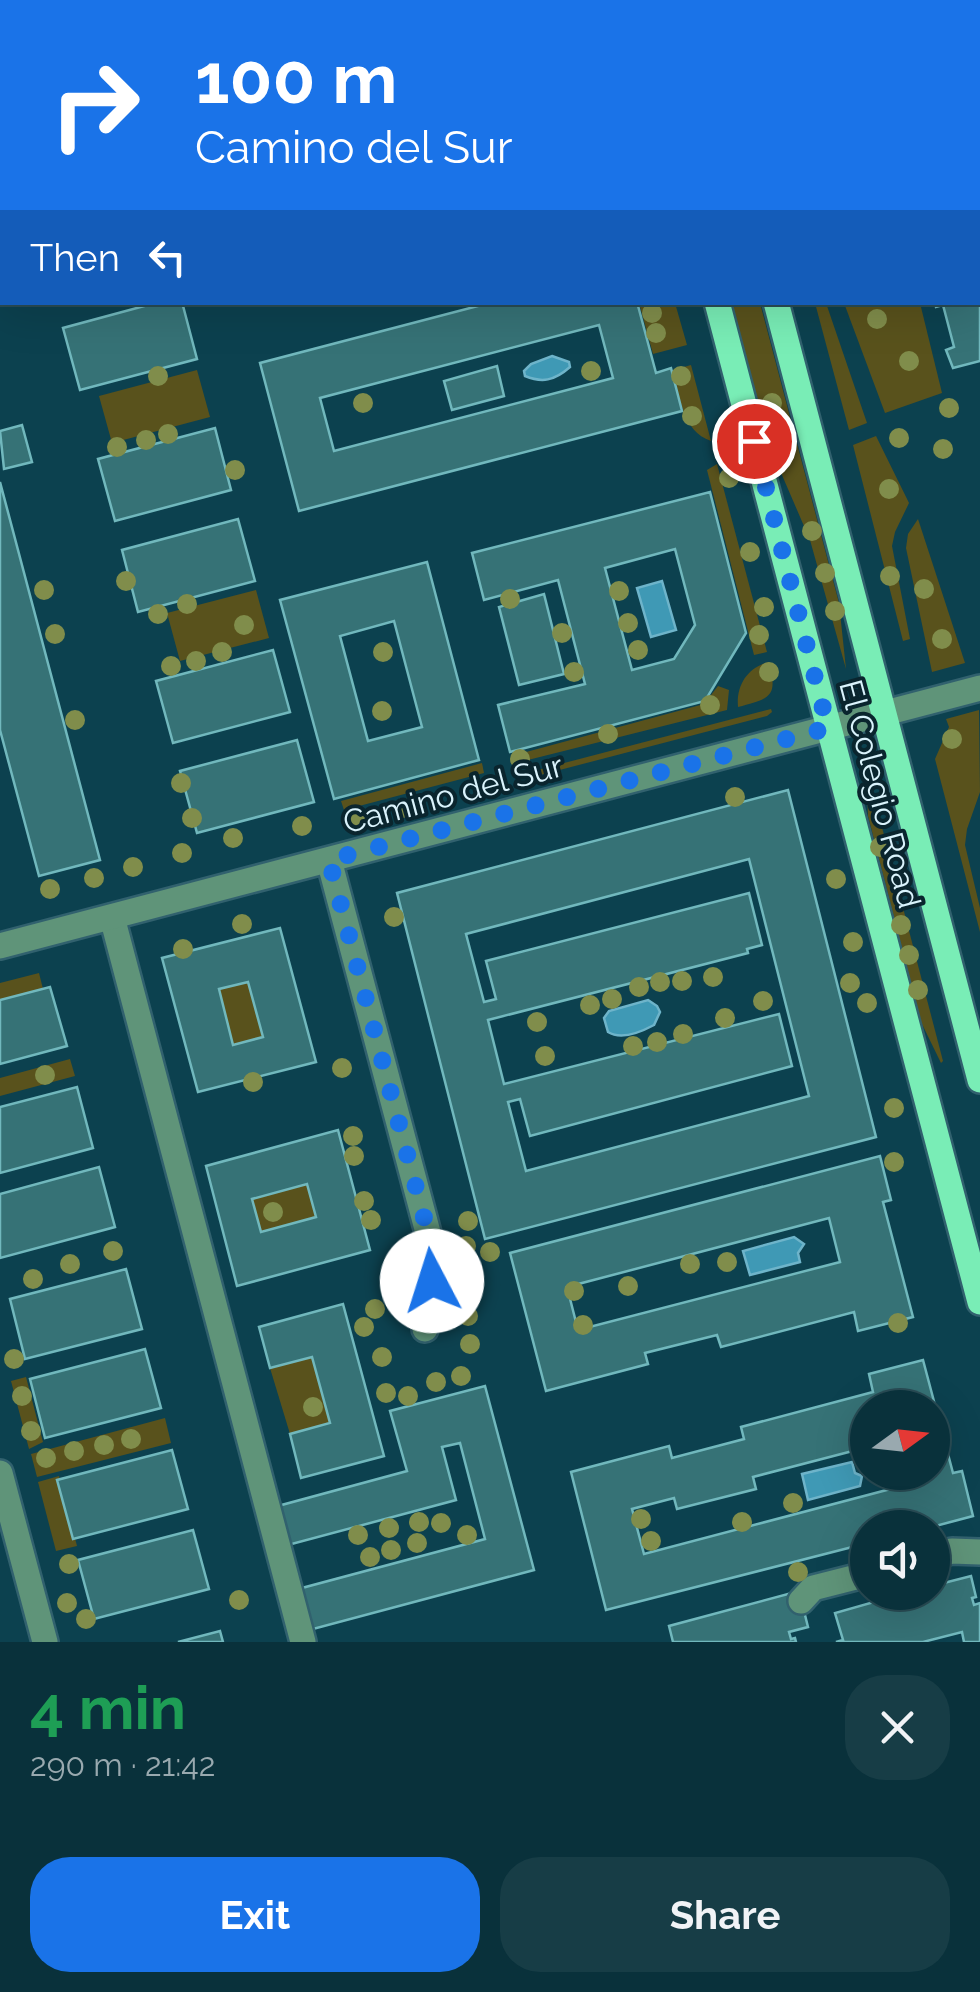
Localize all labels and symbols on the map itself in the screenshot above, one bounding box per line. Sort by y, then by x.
pin [712,399,797,484]
street label: El Colegio Road [832,676,929,912]
street label: Camino del Sur [339,746,567,841]
position arrow [380,1229,484,1333]
north arrow [850,1390,950,1490]

